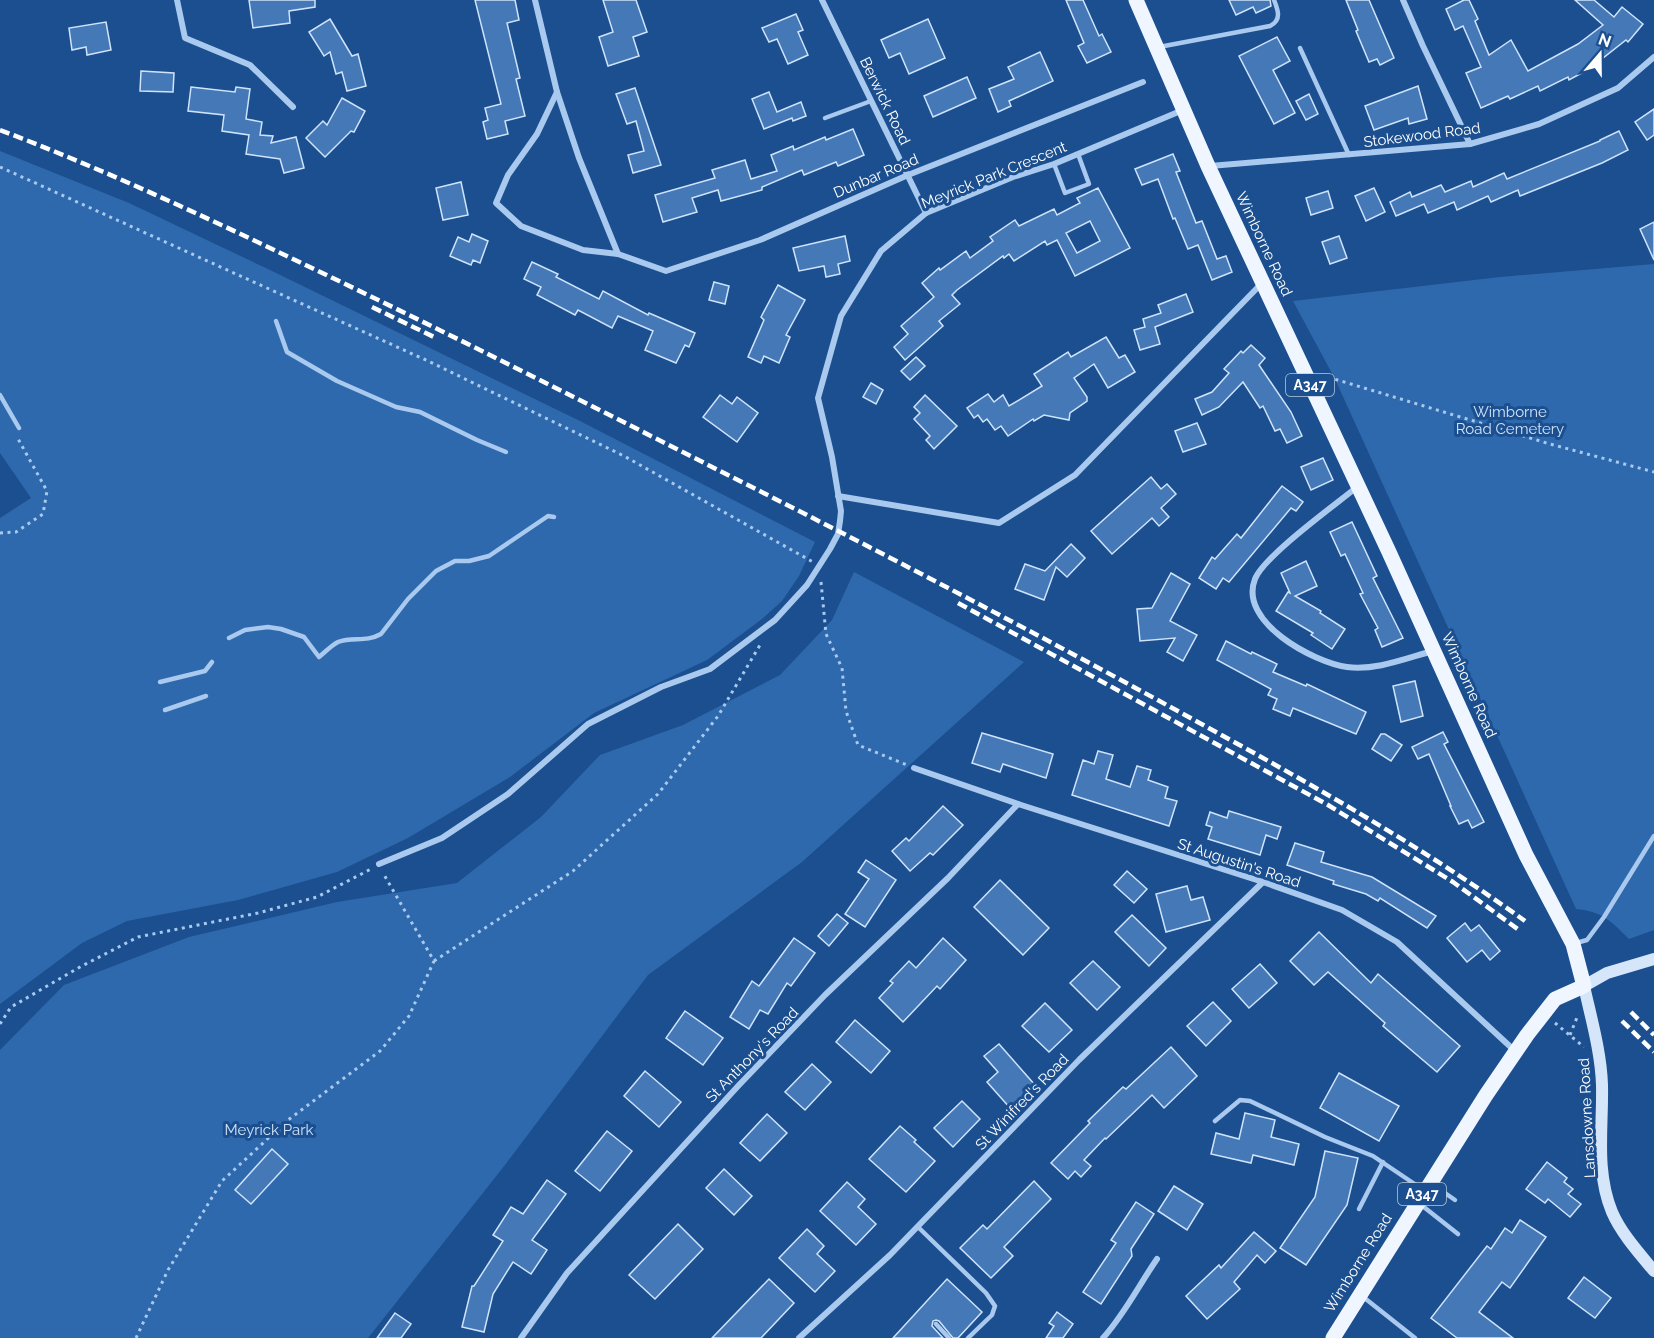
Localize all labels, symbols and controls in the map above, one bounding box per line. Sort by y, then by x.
north arrow [1570,24,1630,84]
text: N [1596,29,1614,51]
street label: Berwick Road [856,54,914,148]
street label: Stokewood Road [1362,119,1482,151]
street label: Meyrick Park Crescent [919,138,1069,212]
street label: Dunbar Road [831,150,921,202]
street label: Wimborne Road [1232,189,1296,299]
road number: A347 [1286,374,1334,396]
park label: Wimborne Road Cemetery [1456,403,1564,438]
street label: Wimborne Road [1438,629,1500,741]
street label: St Augustin's Road [1175,835,1303,891]
street label: St Anthony's Road [702,1004,802,1106]
street label: St Winifred's Road [972,1050,1072,1154]
street label: Lansdowne Road [1575,1057,1599,1179]
park label: Meyrick Park [225,1121,314,1139]
road number: A347 [1398,1183,1446,1205]
street label: Wimborne Road [1320,1210,1396,1316]

